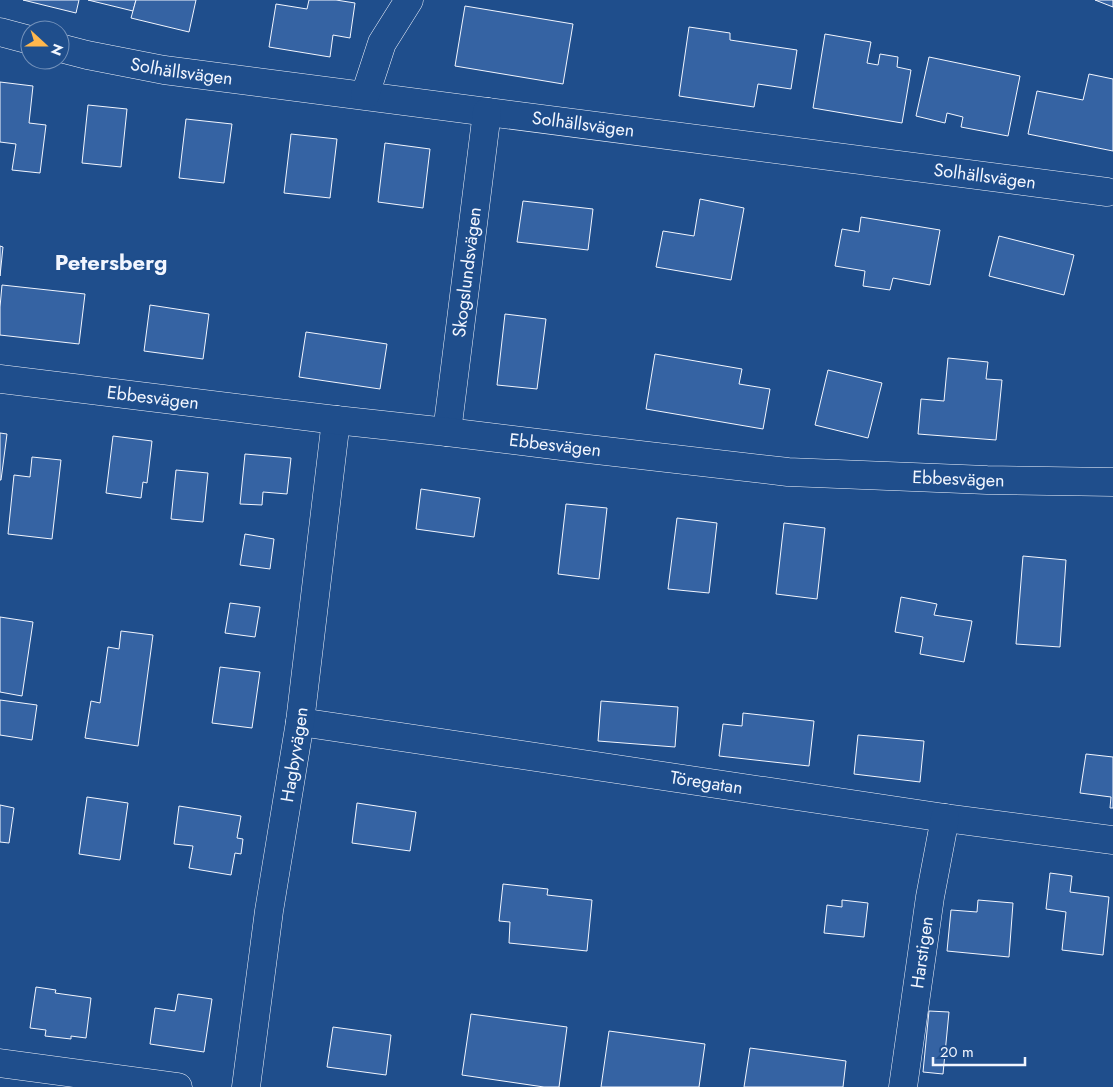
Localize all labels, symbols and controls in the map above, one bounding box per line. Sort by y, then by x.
north arrow [20,20,70,70]
text: N [46,41,68,58]
street label: Solhällsvägen [128,51,234,92]
street label: Solhällsvägen [530,105,636,144]
street label: Solhällsvägen [932,157,1038,196]
street label: Skogslundsvägen [446,206,488,339]
district label: Petersberg [55,246,167,278]
street label: Ebbesvägen [105,379,200,416]
street label: Ebbesvägen [508,427,603,463]
street label: Ebbesvägen [912,464,1005,493]
street label: Hagbyvägen [274,706,315,804]
street label: Töregatan [669,764,745,801]
street label: Harstigen [904,914,940,990]
scale bar [933,1034,1026,1066]
text: 20 m [940,1041,974,1063]

